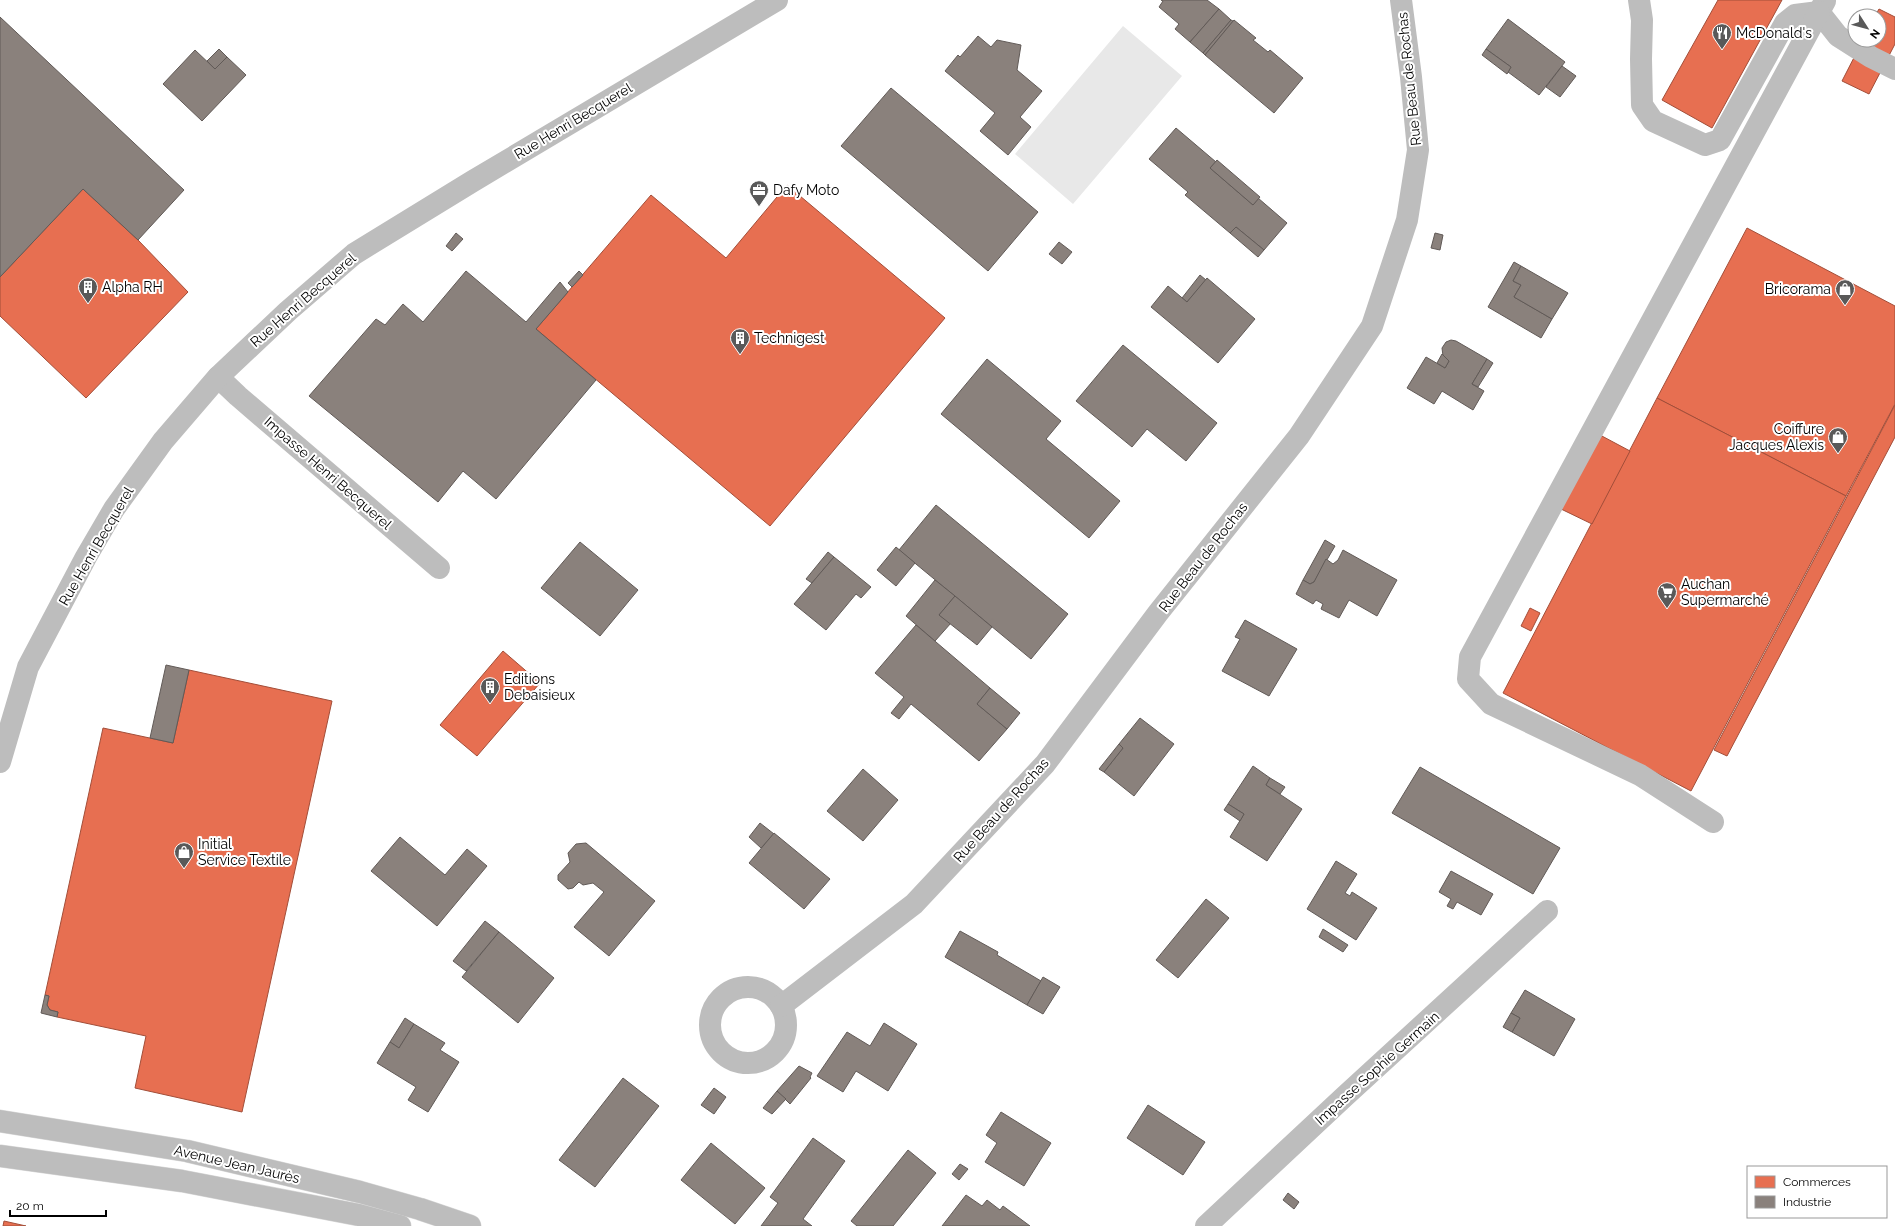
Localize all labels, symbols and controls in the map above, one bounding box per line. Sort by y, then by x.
north arrow [1847,8,1887,48]
street label: Rue Beau de Rochas [1394,11,1424,147]
restaurant icon: McDonald's [1711,22,1733,50]
place label: McDonald's [1736,25,1812,41]
text: N [1867,26,1882,41]
street label: Rue Henri Becquerel [511,79,635,162]
office icon: Dafy Moto [748,179,770,207]
place label: Dafy Moto [773,182,839,198]
street label: Rue Henri Becquerel [247,250,359,350]
building icon: Alpha RH [77,276,99,304]
shop icon: Bricorama [1834,278,1856,306]
place label: Alpha RH [102,279,163,295]
place label: Bricorama [1765,281,1831,297]
building icon: Technigest [729,327,751,355]
place label: Technigest [754,330,825,346]
street label: Impasse Henri Becquerel [261,413,395,533]
place label: Coiffure Jacques Alexis [1729,421,1824,453]
shop icon: Coiffure Jacques Alexis [1827,426,1849,454]
street label: Rue Henri Becquerel [55,484,137,608]
street label: Rue Beau de Rochas [1155,499,1251,615]
place label: Auchan Supermarché [1681,576,1769,608]
supermarket icon: Auchan Supermarché [1656,581,1678,609]
place label: Editions Debaisieux [504,671,575,703]
building icon: Editions Debaisieux [479,676,501,704]
street label: Rue Beau de Rochas [950,755,1052,865]
place label: Initial Service Textile [198,836,291,868]
shop icon: Initial Service Textile [173,841,195,869]
street label: Impasse Sophie Germain [1312,1008,1442,1128]
street label: Avenue Jean Jaurès [173,1142,302,1186]
legend [1747,1166,1887,1218]
text: Commerces [1783,1175,1851,1189]
scale bar [10,1192,106,1218]
text: Industrie [1783,1195,1831,1209]
text: 20 m [16,1199,44,1213]

